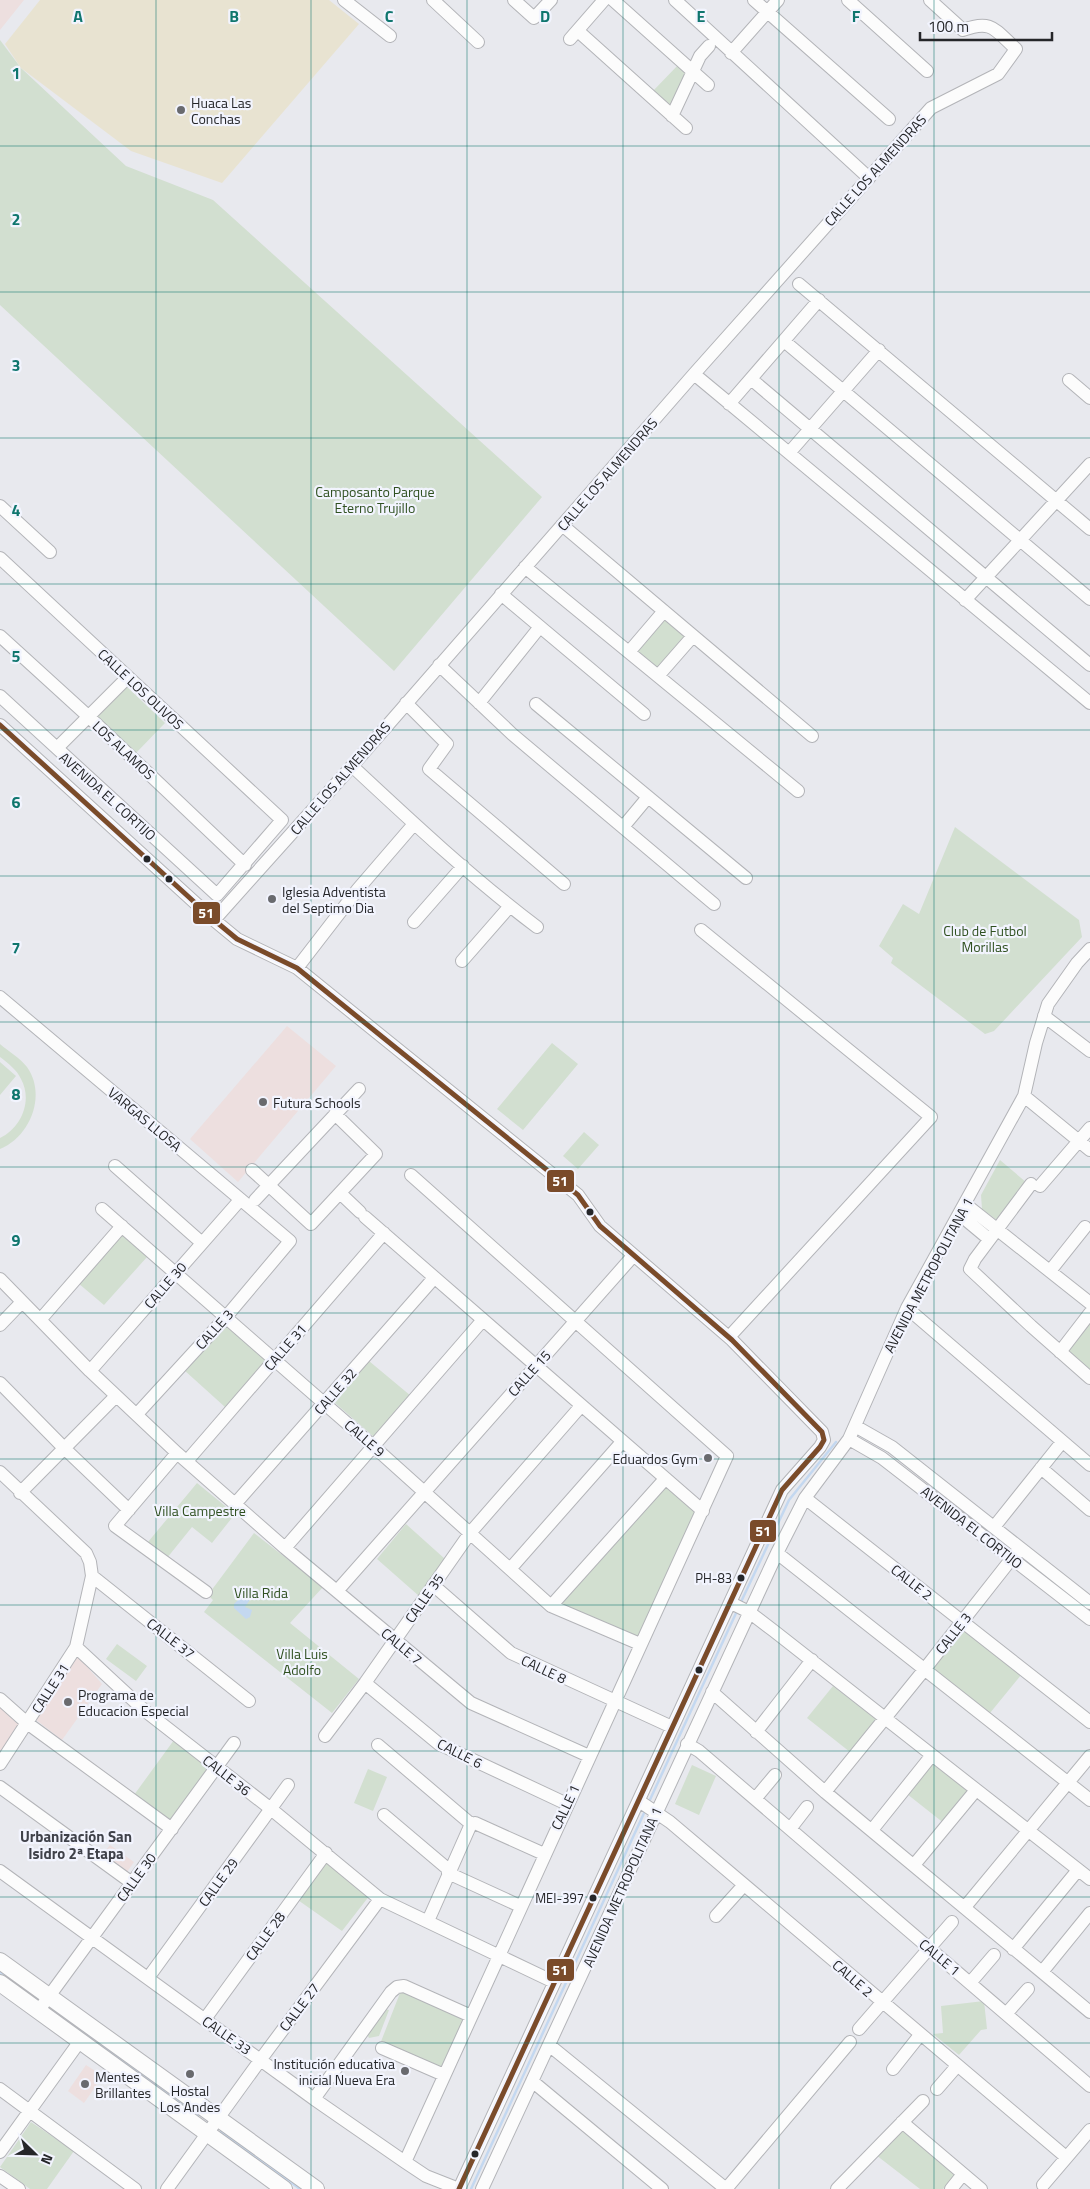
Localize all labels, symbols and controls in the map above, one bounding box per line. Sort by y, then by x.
text: A [73,4,83,28]
text: B [229,4,239,28]
text: C [385,4,394,28]
text: D [540,4,550,28]
text: E [697,4,706,28]
text: F [852,4,861,28]
scale bar [920,10,1052,42]
text: 100 m [928,15,969,38]
text: 1 [12,61,20,85]
place label: Huaca Las Conchas [191,92,251,129]
marker: Huaca Las Conchas [175,104,187,116]
street label: CALLE LOS ALMENDRAS [819,109,931,231]
text: 2 [12,207,20,231]
text: 3 [12,353,20,377]
street label: CALLE LOS ALMENDRAS [552,413,662,535]
park label: Camposanto Parque Eterno Trujillo [315,481,435,518]
text: 4 [12,498,21,522]
text: 5 [12,644,21,668]
street label: CALLE LOS OLIVOS [93,644,189,734]
street label: LOS ALAMOS [88,716,160,784]
street label: CALLE LOS ALMENDRAS [285,717,395,839]
street label: AVENIDA EL CORTIJO [55,747,161,845]
text: 6 [12,790,21,814]
unlabelled marker [142,854,152,864]
unlabelled marker [164,874,174,884]
place label: Iglesia Adventista del Septimo Dia [282,881,386,918]
marker: Iglesia Adventista del Septimo Dia [266,893,278,905]
line badge: 51 [192,901,221,925]
text: 51 [198,902,214,923]
park label: Club de Futbol Morillas [943,920,1027,957]
text: 7 [12,936,20,960]
text: 8 [12,1082,21,1106]
street label: VARGAS LLOSA [104,1082,187,1157]
place label: Futura Schools [273,1092,361,1113]
marker: Futura Schools [257,1096,269,1108]
line badge: 51 [546,1169,575,1193]
text: 51 [552,1170,568,1191]
street label: AVENIDA METROPOLITANA 1 [878,1194,978,1356]
unlabelled marker [585,1207,595,1217]
text: 9 [12,1228,21,1252]
street label: CALLE 30 [139,1257,191,1313]
street label: CALLE 3 [190,1304,238,1354]
street label: CALLE 31 [259,1319,311,1375]
street label: CALLE 15 [503,1345,556,1401]
street label: CALLE 32 [309,1363,361,1419]
street label: CALLE 9 [340,1414,390,1462]
place label: Eduardos Gym [612,1448,698,1469]
marker: Eduardos Gym [702,1452,714,1464]
street label: AVENIDA EL CORTIJO [917,1481,1027,1573]
park label: Villa Campestre [154,1500,246,1521]
line badge: 51 [749,1519,777,1543]
text: 51 [755,1520,771,1541]
street label: CALLE 2 [887,1559,937,1605]
place label: PH-83 [695,1568,732,1588]
street label: CALLE 35 [399,1569,449,1627]
marker: PH-83 [736,1573,746,1583]
park label: Villa Rida [234,1582,288,1603]
street label: CALLE 3 [930,1608,976,1658]
street label: CALLE 37 [143,1613,199,1663]
street label: CALLE 7 [377,1623,427,1669]
park label: Villa Luis Adolfo [276,1643,328,1680]
street label: CALLE 8 [518,1649,570,1689]
street label: CALLE 31 [26,1659,74,1717]
unlabelled marker [694,1665,704,1675]
place label: Programa de Educacion Especial [78,1684,189,1721]
marker: Programa de Educacion Especial [62,1696,74,1708]
street label: CALLE 6 [434,1733,486,1773]
street label: CALLE 36 [199,1750,256,1801]
street label: CALLE 1 [545,1781,585,1833]
street label: AVENIDA METROPOLITANA 1 [577,1804,667,1970]
district label: Urbanización San Isidro 2ª Etapa [20,1825,132,1865]
street label: CALLE 30 [111,1848,161,1906]
street label: CALLE 29 [193,1853,243,1911]
place label: MEI-397 [535,1888,584,1908]
marker: MEI-397 [588,1893,598,1903]
street label: CALLE 28 [240,1907,290,1965]
street label: CALLE 1 [915,1934,965,1980]
street label: CALLE 2 [828,1954,878,2002]
line badge: 51 [546,1958,575,1982]
text: 51 [552,1959,568,1980]
street label: CALLE 27 [274,1978,324,2036]
street label: CALLE 33 [198,2010,256,2060]
place label: Institución educativa inicial Nueva Era [273,2053,395,2090]
marker: Institución educativa inicial Nueva Era [399,2065,411,2077]
place label: Mentes Brillantes [95,2066,151,2103]
marker: Hostal Los Andes [184,2068,196,2080]
marker: Mentes Brillantes [79,2078,91,2090]
place label: Hostal Los Andes [160,2080,220,2117]
north arrow [10,2129,60,2179]
unlabelled marker [470,2149,480,2159]
text: N [36,2151,59,2168]

